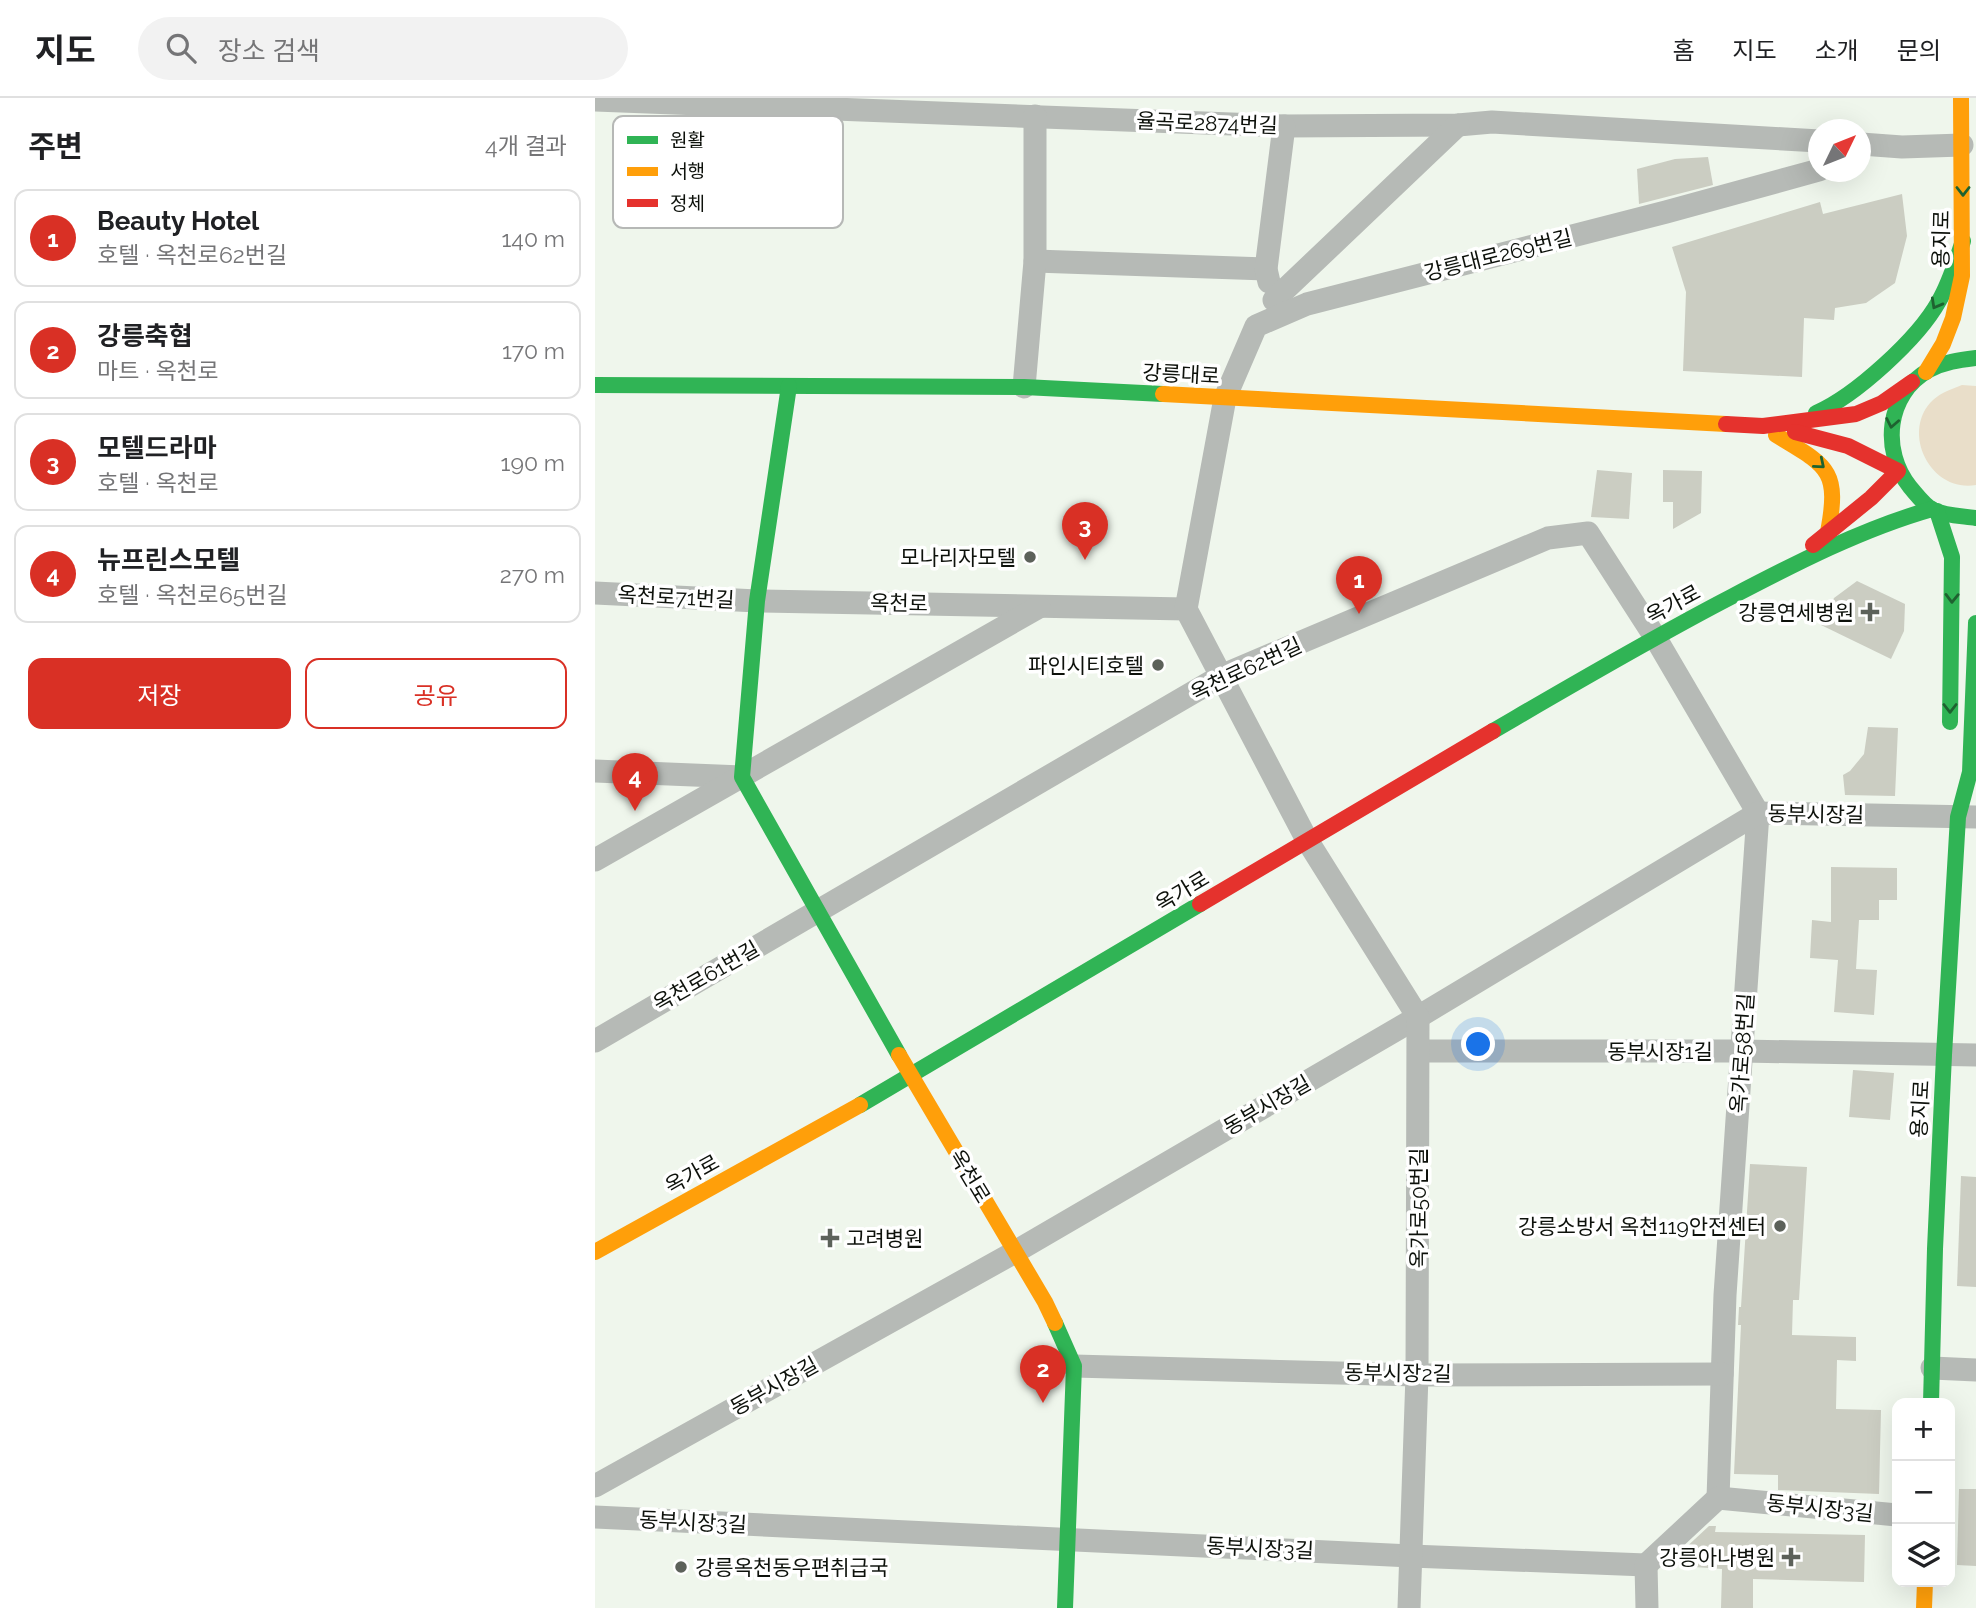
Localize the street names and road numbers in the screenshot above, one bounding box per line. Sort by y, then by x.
street label: 율곡로2874번길 [1136,108,1278,138]
street label: 용지로 [1928,210,1954,268]
street label: 강릉대로269번길 [1421,225,1575,285]
street label: 강릉대로 [1142,359,1220,389]
street label: 옥가로 [1642,579,1704,629]
street label: 옥천로71번길 [617,581,735,613]
street label: 옥천로 [870,590,928,616]
street label: 옥천로62번길 [1186,632,1306,706]
street label: 동부시장길 [1767,801,1865,827]
street label: 옥가로 [1151,865,1213,917]
street label: 옥천로61번길 [649,936,763,1016]
street label: 옥가로58번길 [1725,992,1759,1114]
street label: 동부시장1길 [1607,1039,1713,1064]
street label: 동부시장길 [1219,1070,1315,1140]
street label: 용지로 [1906,1079,1934,1139]
street label: 옥천로 [944,1145,996,1207]
street label: 옥가로50번길 [1406,1148,1431,1268]
street label: 옥가로 [661,1149,723,1199]
street label: 동부시장길 [726,1352,822,1420]
street label: 동부시장2길 [1344,1360,1452,1386]
street label: 동부시장3길 [1765,1490,1875,1526]
street label: 동부시장3길 [639,1507,747,1537]
street label: 동부시장3길 [1206,1533,1314,1563]

